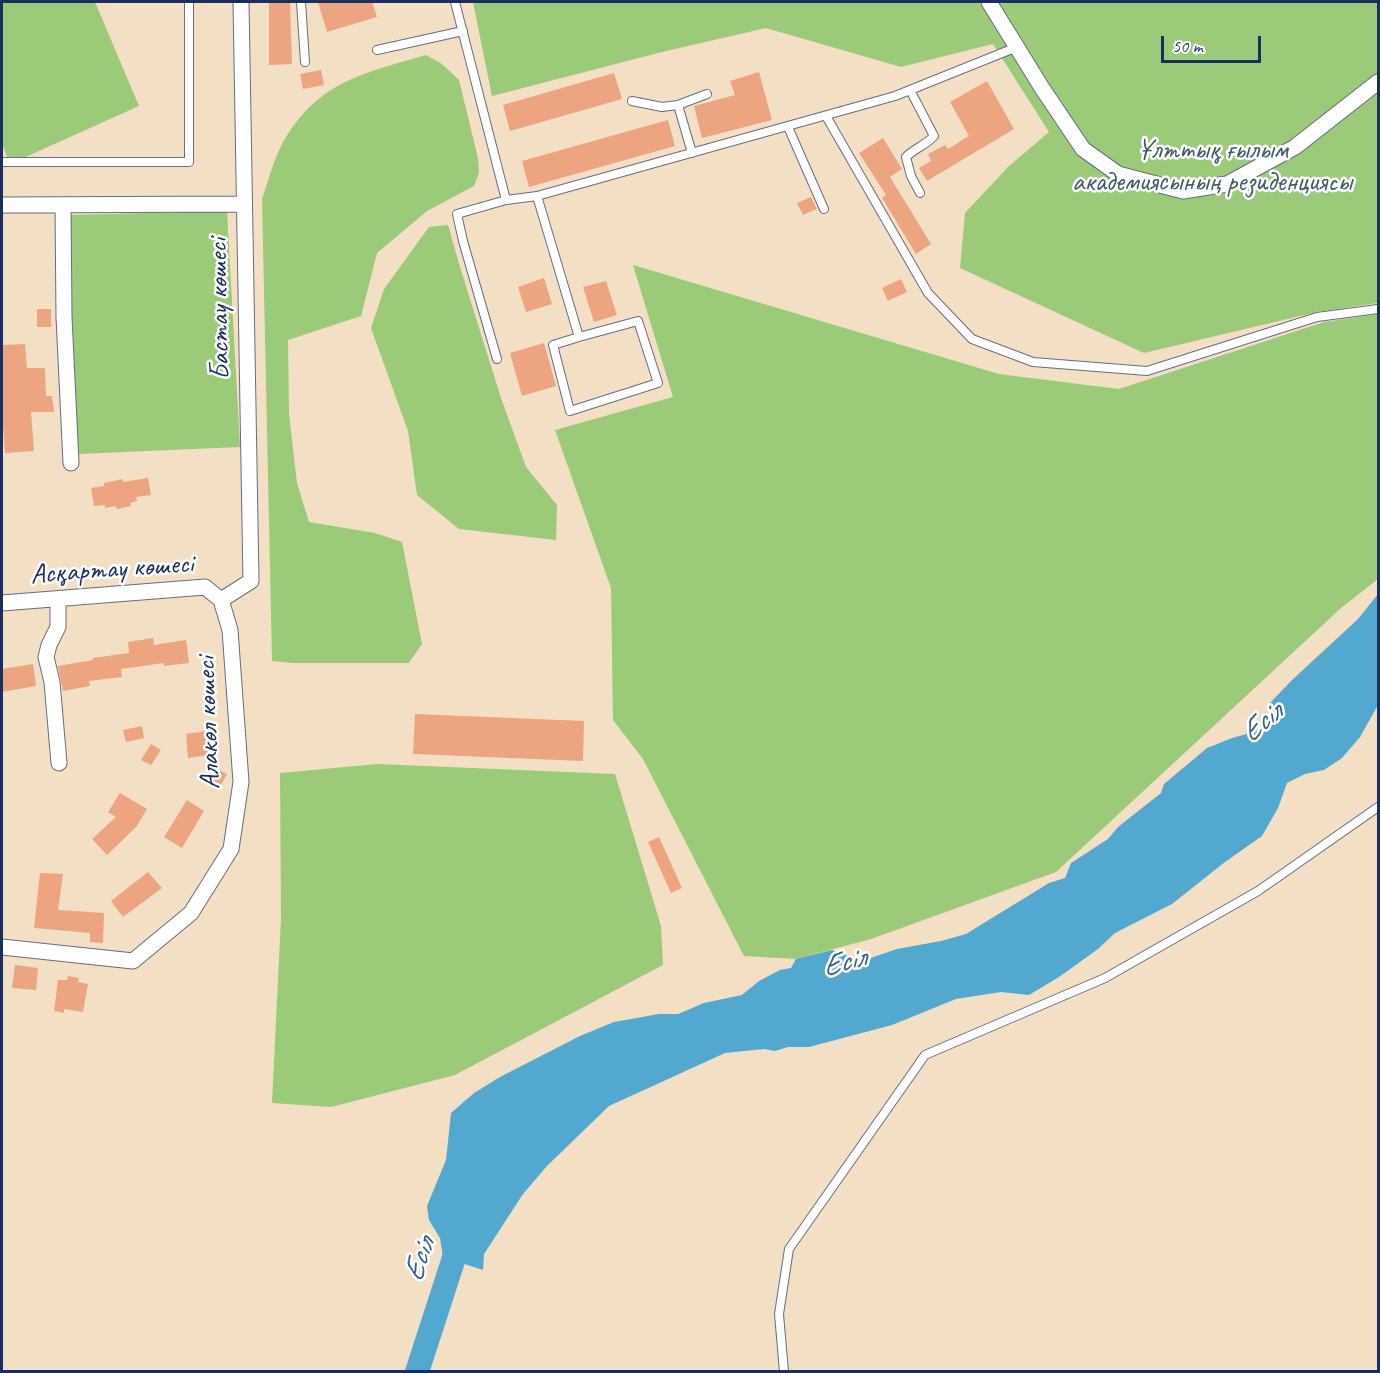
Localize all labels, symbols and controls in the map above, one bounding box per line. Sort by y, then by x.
scale bar [1164,24,1264,62]
text: 50 m [1172,35,1203,57]
park label: Ұлттық ғылым академиясының резиденциясы [1072,134,1352,200]
street label: Бастау көшесі [202,238,238,380]
street label: Асқартау көшесі [29,548,195,592]
street label: Алакөл көшесі [190,656,228,790]
water label: Есіл [1234,695,1290,751]
water label: Есіл [818,940,870,986]
water label: Есіл [396,1234,444,1286]

